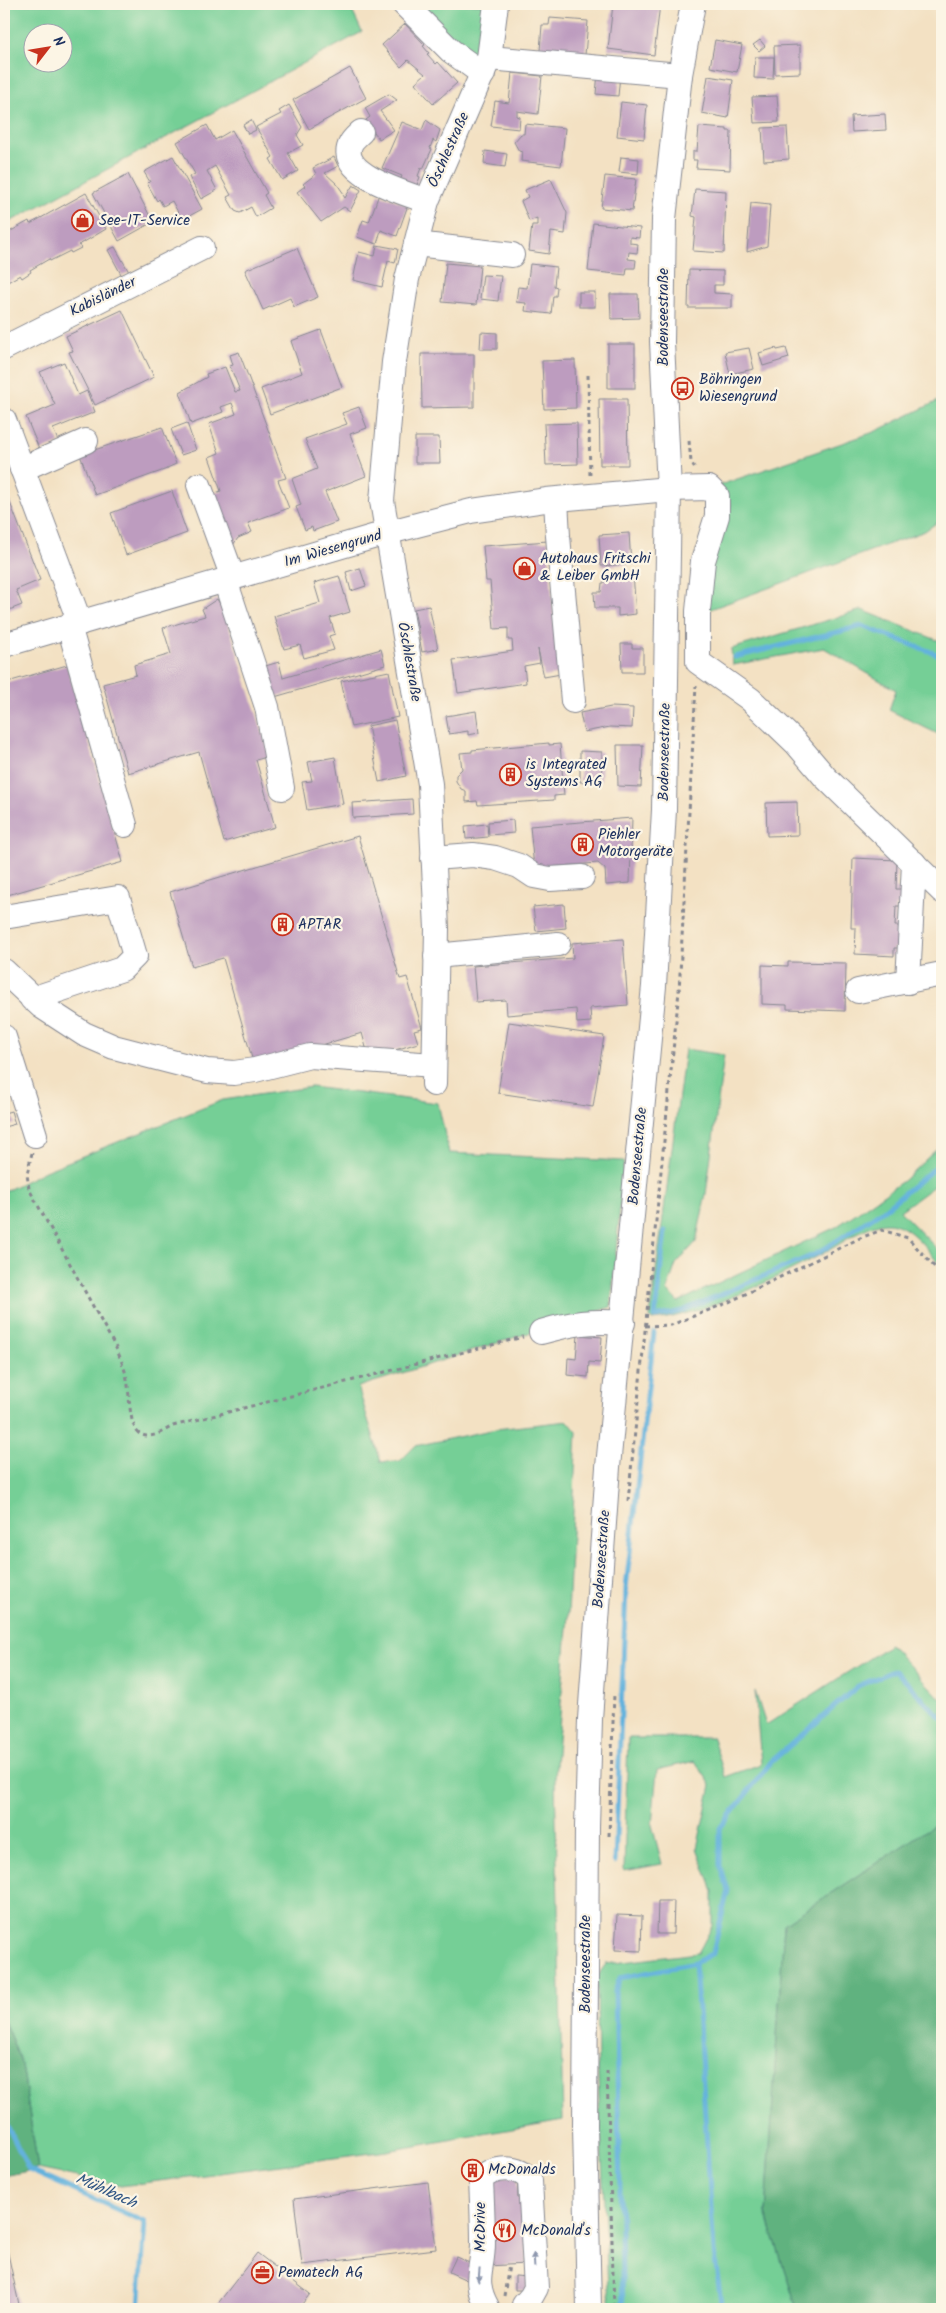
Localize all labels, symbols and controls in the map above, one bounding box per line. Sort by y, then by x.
north arrow [22,22,72,72]
text: N [47,32,70,51]
street label: Öschlestraße [422,108,476,192]
shop icon: See-IT-Service [71,209,95,233]
place label: See-IT-Service [99,209,190,233]
street label: Bodenseestraße [652,268,676,366]
street label: Kabisländer [66,270,141,323]
place label: Böhringen Wiesengrund [699,368,777,409]
bus stop icon: Böhringen Wiesengrund [671,377,695,401]
street label: Im Wiesengrund [281,523,385,574]
place label: Autohaus Fritschi & Leiber GmbH [540,547,652,588]
shop icon: Autohaus Fritschi & Leiber GmbH [512,556,536,580]
street label: Öschlestraße [390,620,428,704]
street label: Bodenseestraße [652,702,678,801]
place label: is Integrated Systems AG [526,753,607,794]
building icon: is Integrated Systems AG [498,762,522,786]
place label: Piehler Motorgeräte [598,823,673,864]
building icon: Piehler Motorgeräte [570,832,594,856]
building icon: APTAR [270,913,294,937]
place label: APTAR [298,913,341,937]
street label: Bodenseestraße [622,1106,654,1206]
street label: Bodenseestraße [587,1509,617,1609]
street label: Bodenseestraße [574,1915,598,2013]
building icon: McDonalds [460,2158,484,2182]
place label: McDonalds [488,2158,556,2182]
water label: Mühlbach [72,2166,142,2216]
street label: McDrive [469,2202,493,2252]
restaurant icon: McDonald's [493,2219,517,2243]
place label: McDonald's [521,2219,591,2243]
one-way arrow [530,2252,538,2268]
office icon: Pematech AG [250,2261,274,2285]
place label: Pematech AG [278,2261,363,2285]
one-way arrow [475,2268,483,2284]

